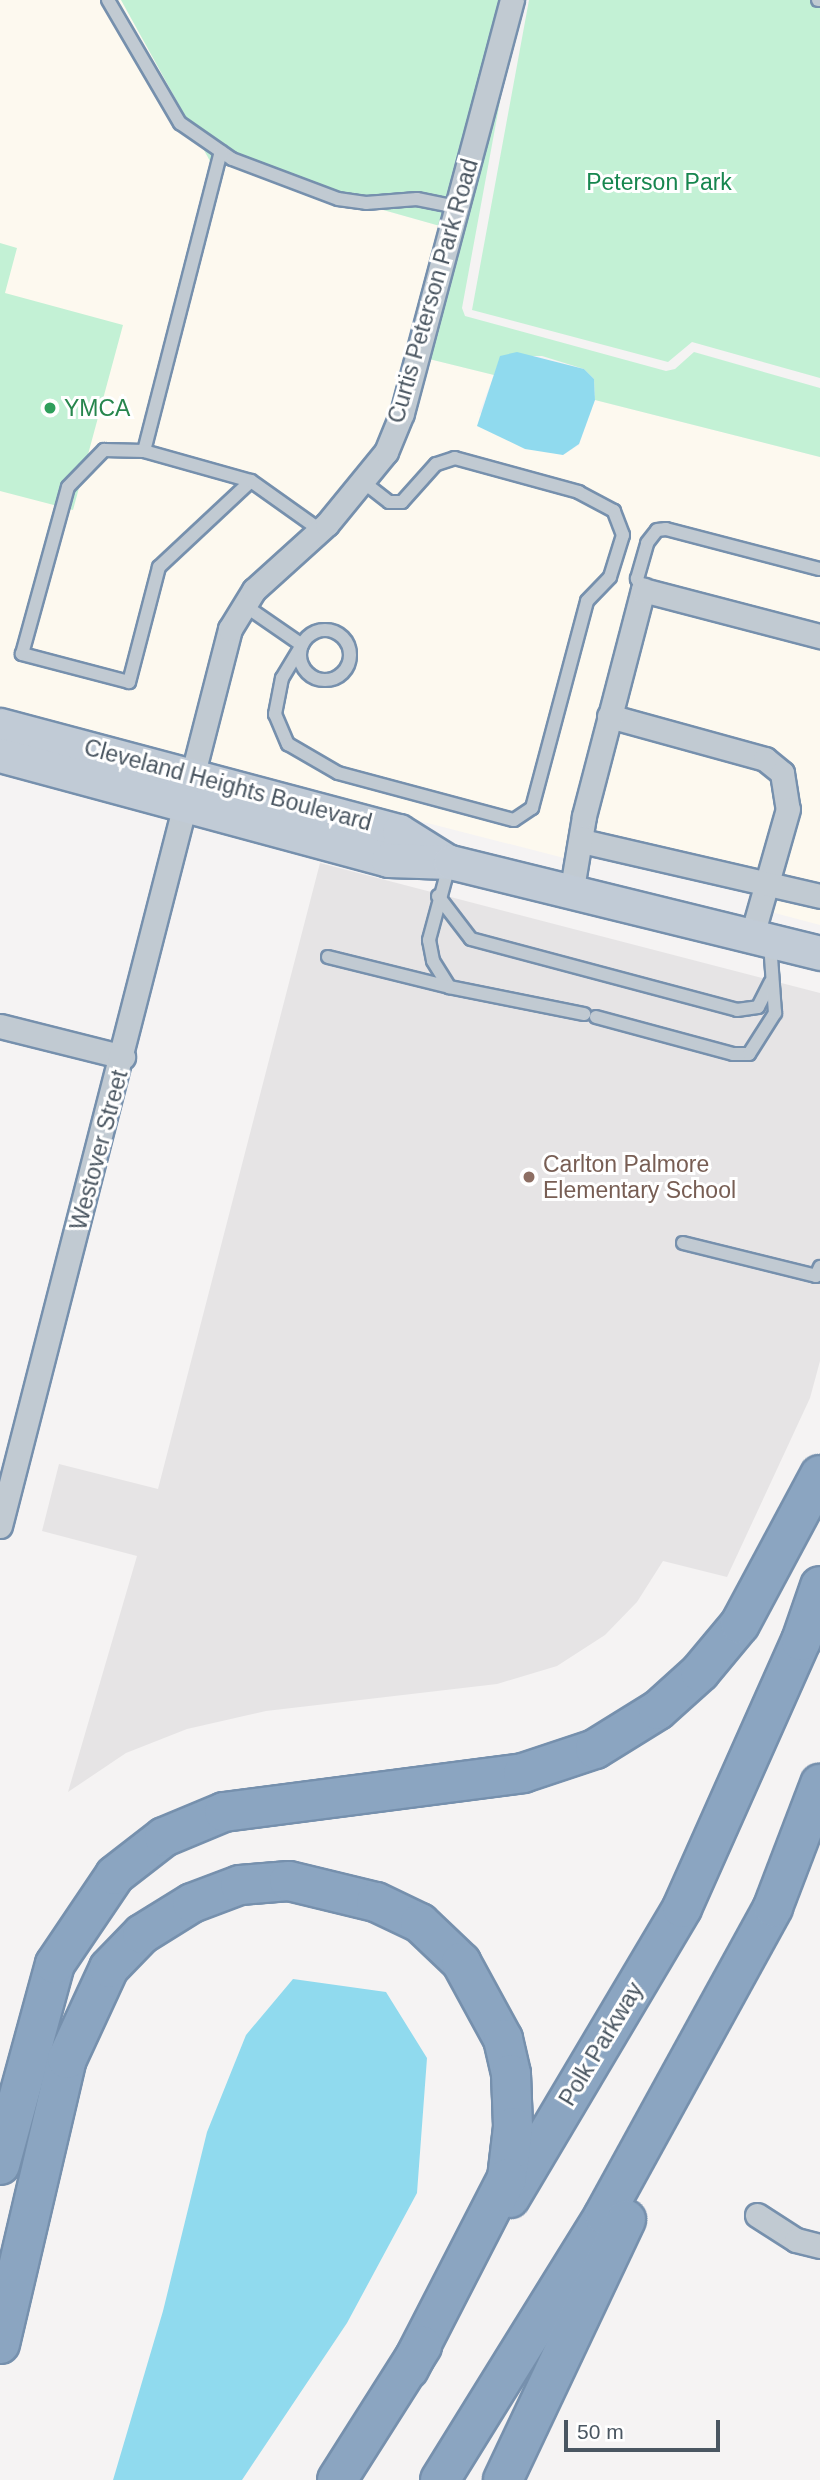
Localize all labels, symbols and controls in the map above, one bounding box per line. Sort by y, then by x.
street label: Curtis Peterson Park Road [382,156,484,426]
park label: Peterson Park [586,168,732,196]
place label: YMCA [64,394,130,422]
marker: YMCA [42,400,58,416]
street label: Cleveland Heights Boulevard [81,733,375,837]
street label: Westover Street [64,1067,134,1233]
place label: Carlton Palmore Elementary School [543,1150,736,1204]
marker: Carlton Palmore Elementary School [521,1169,537,1185]
street label: Polk Parkway [553,1977,649,2111]
scale bar [568,2406,724,2450]
text: 50 m [577,2420,624,2443]

